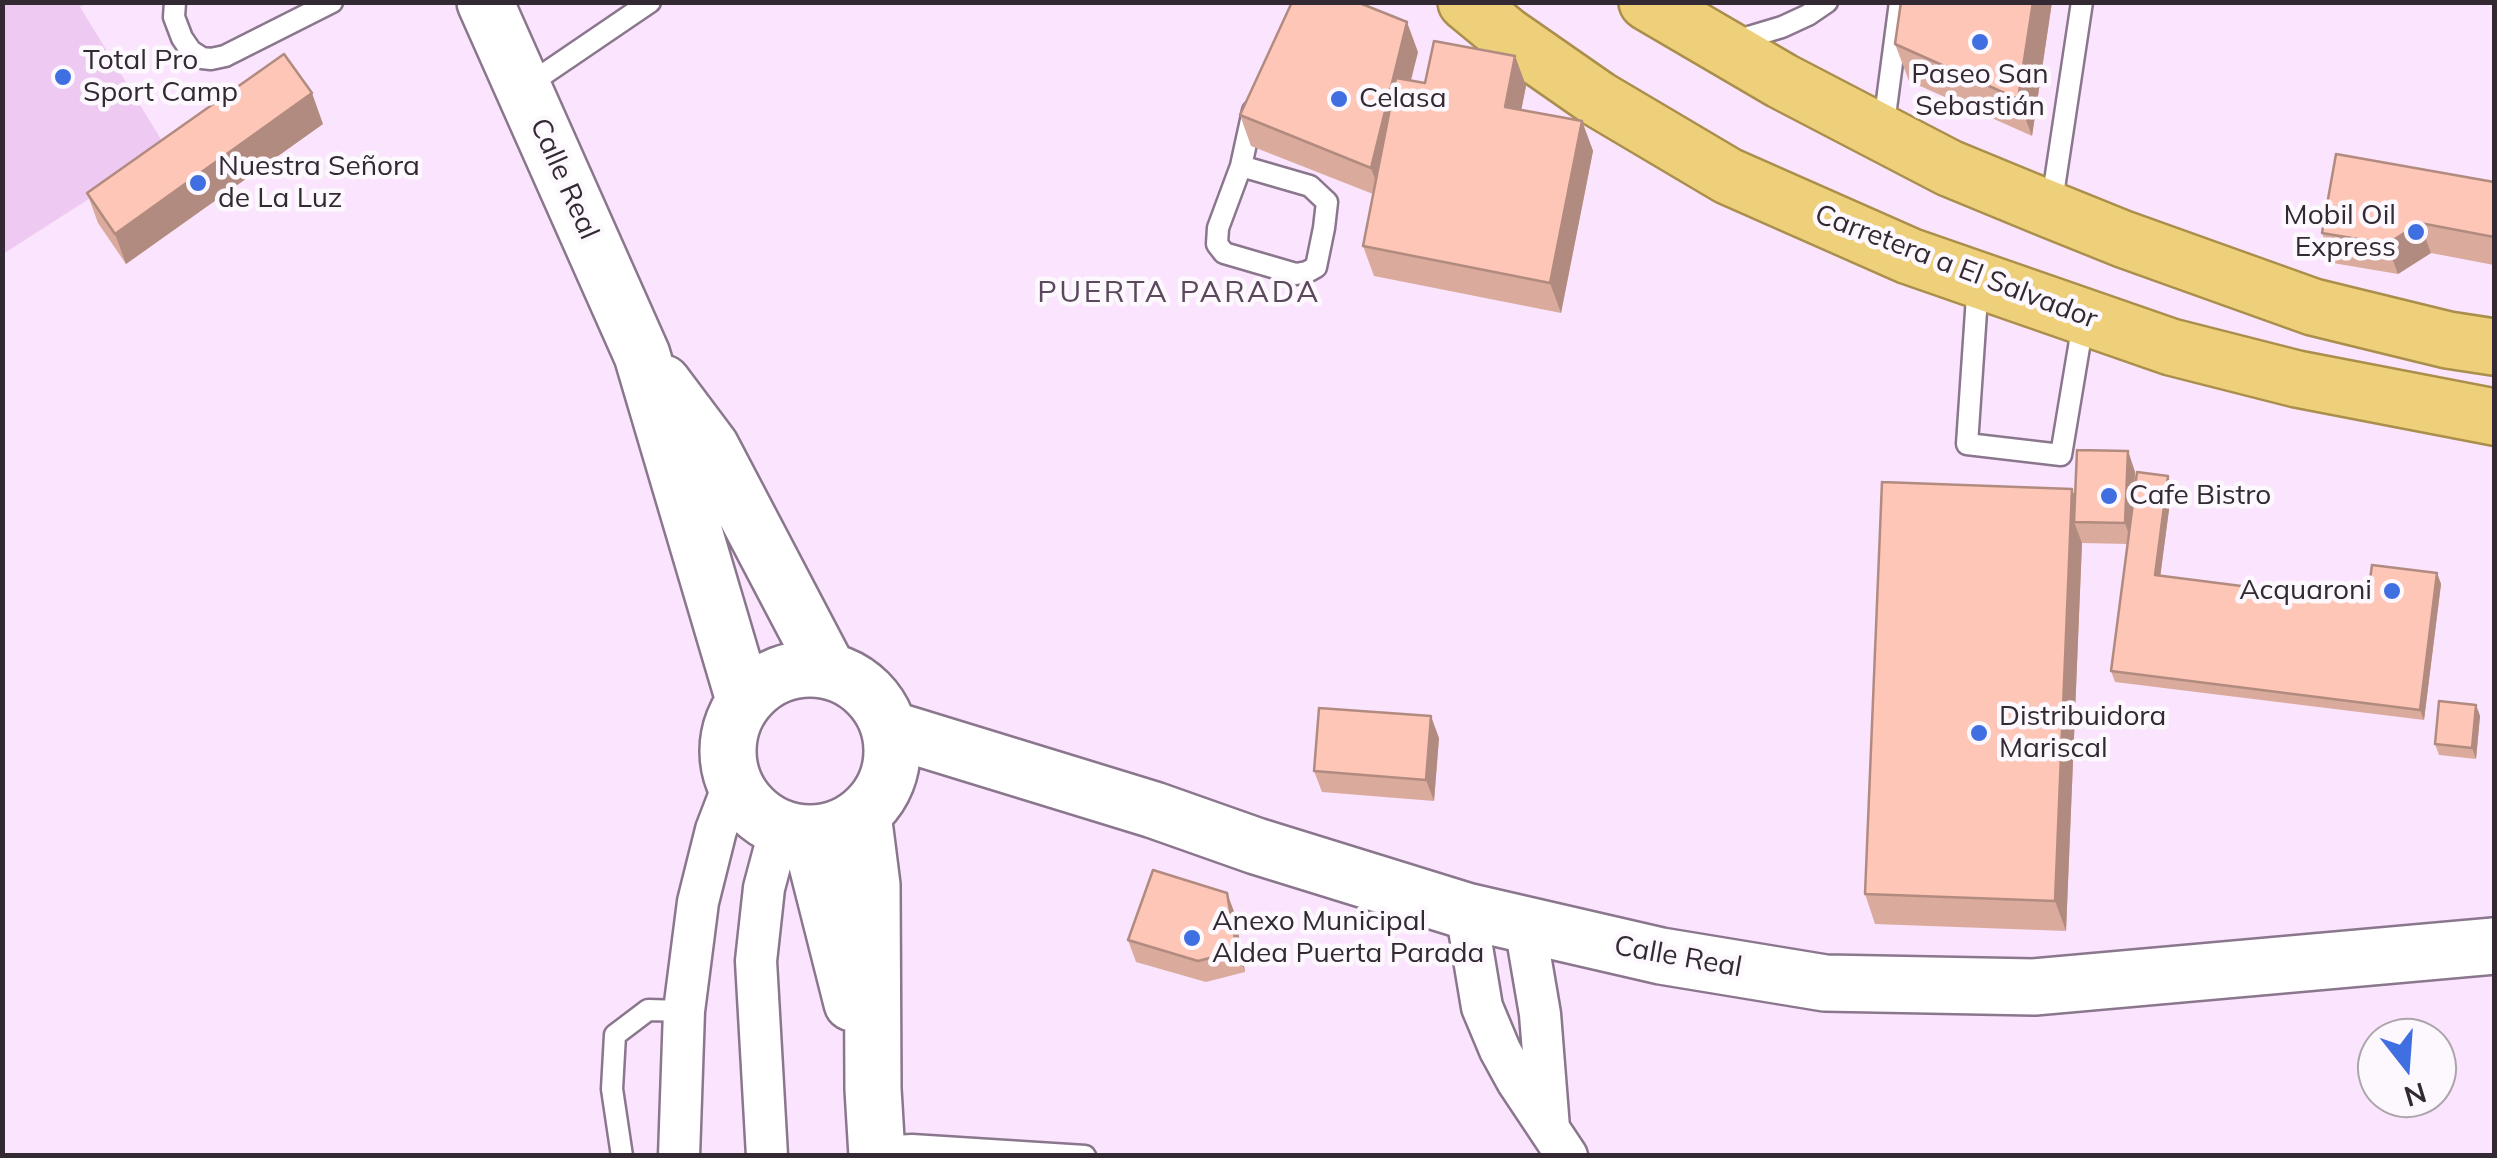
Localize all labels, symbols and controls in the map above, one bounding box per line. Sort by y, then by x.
marker: Paseo San Sebastián [1969,31,1991,53]
place label: Total Pro Sport Camp [83,44,238,110]
place label: Paseo San Sebastián [1911,58,2049,124]
marker: Total Pro Sport Camp [52,66,74,88]
place label: Celasa [1359,82,1447,116]
marker: Celasa [1328,88,1350,110]
street label: Calle Real [522,113,606,245]
place label: Nuestra Señora de La Luz [218,150,420,216]
marker: Nuestra Señora de La Luz [187,172,209,194]
street label: Carretera a El Salvador [1810,198,2102,336]
place label: Mobil Oil Express [2284,199,2396,265]
marker: Mobil Oil Express [2405,221,2427,243]
district label: PUERTA PARADA [1037,275,1321,311]
place label: Cafe Bistro [2129,479,2271,513]
marker: Cafe Bistro [2098,485,2120,507]
place label: Acquaroni [2239,574,2372,608]
marker: Acquaroni [2381,580,2403,602]
place label: Distribuidora Mariscal [1999,700,2166,766]
marker: Distribuidora Mariscal [1968,722,1990,744]
place label: Anexo Municipal Aldea Puerta Parada [1212,905,1484,971]
marker: Anexo Municipal Aldea Puerta Parada [1181,927,1203,949]
street label: Calle Real [1612,929,1744,985]
north arrow [2357,1018,2457,1118]
text: N [2400,1075,2431,1115]

